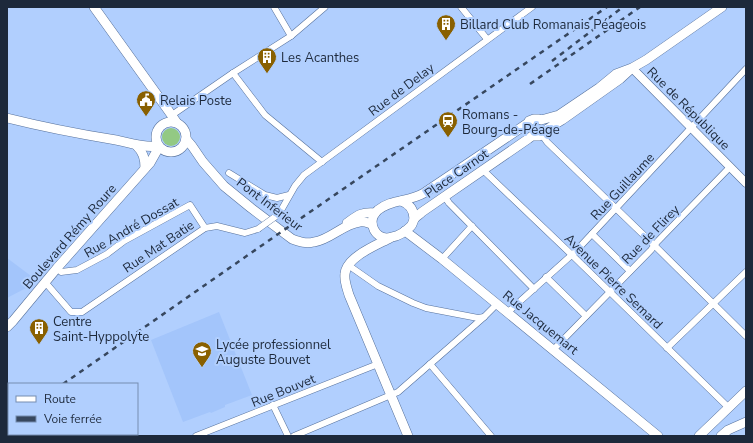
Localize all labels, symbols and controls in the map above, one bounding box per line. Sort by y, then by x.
building icon: Billard Club Romanais Péageois [435,13,457,41]
place label: Billard Club Romanais Péageois [460,16,646,34]
building icon: Les Acanthes [256,46,278,74]
place label: Les Acanthes [281,49,359,67]
street label: Rue de Delay [365,59,438,120]
street label: Rue de République [643,63,734,154]
public building icon: Relais Poste [135,89,157,117]
place label: Relais Poste [160,92,232,110]
place label: Romans - Bourg-de-Péage [462,106,560,139]
station icon: Romans - Bourg-de-Péage [437,110,459,138]
street label: Place Carnot [421,145,493,202]
street label: Rue Guillaume [587,149,659,224]
street label: Pont Inferieur [233,174,307,236]
street label: Boulevard Rémy Roure [19,180,121,293]
street label: Rue André Dossat [81,193,182,262]
street label: Rue de Flirey [618,201,684,268]
street label: Rue Mat Batie [119,216,198,277]
street label: Avenue Pierre Semard [560,230,666,333]
street label: Rue Jacquemart [499,287,582,359]
place label: Centre Saint-Hyppolyte [53,313,149,346]
building icon: Centre Saint-Hyppolyte [28,317,50,345]
place label: Lycée professionnel Auguste Bouvet [216,336,331,369]
school or university icon: Lycée professionnel Auguste Bouvet [191,340,213,368]
street label: Rue Bouvet [249,370,319,412]
legend [8,383,138,435]
text: Route [44,391,76,407]
text: Voie ferrée [43,411,102,427]

